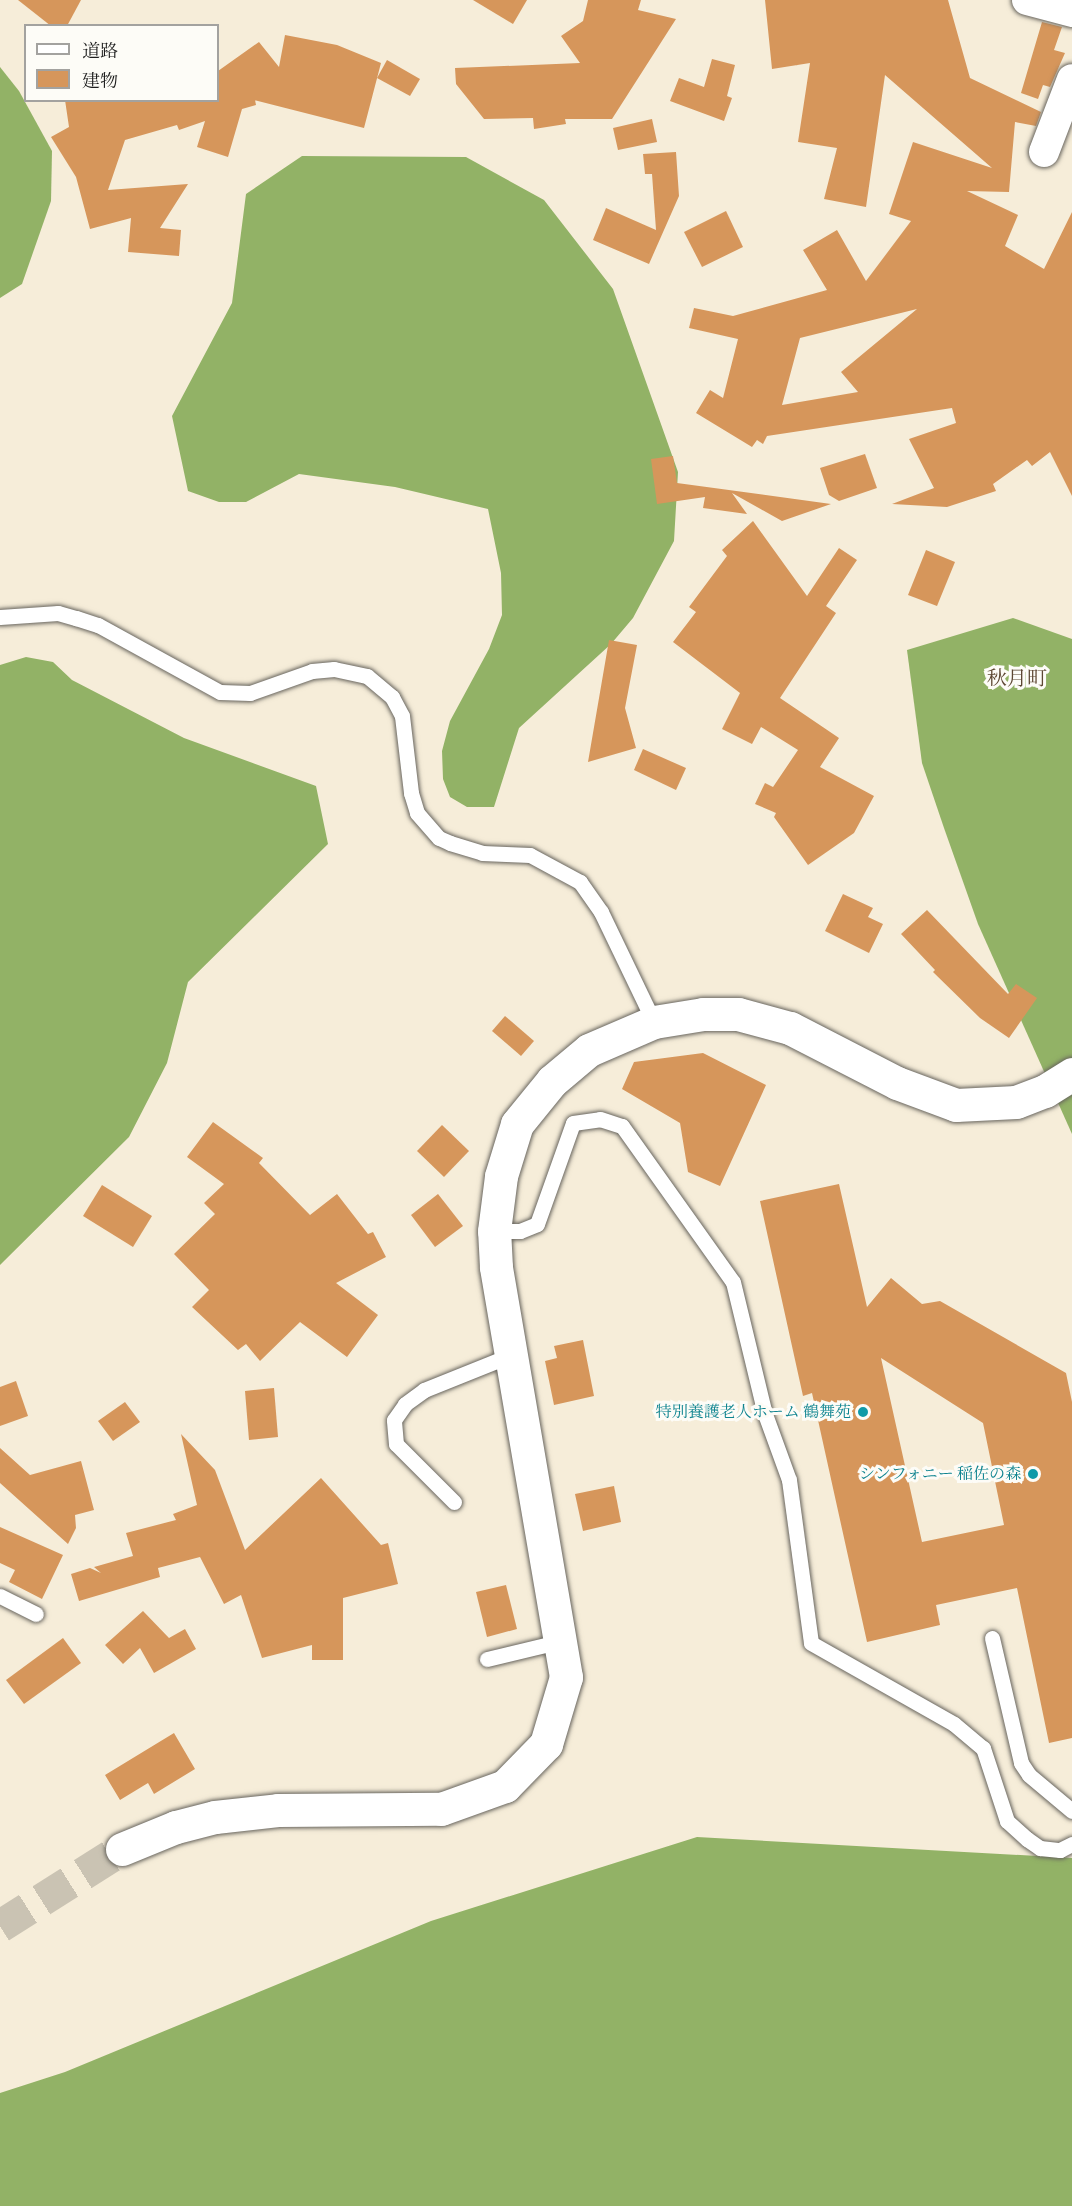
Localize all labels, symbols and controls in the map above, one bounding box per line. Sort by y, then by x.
legend [24,24,219,102]
text: 道路 [82,39,118,63]
text: 建物 [82,69,118,93]
district label: 秋月町 [987,666,1047,690]
place label: 特別養護老人ホーム 鶴舞苑 [656,1402,851,1422]
marker: 特別養護老人ホーム 鶴舞苑 [856,1405,870,1419]
place label: シンフォニー 稲佐の森 [858,1464,1021,1484]
marker: シンフォニー 稲佐の森 [1026,1467,1040,1481]

